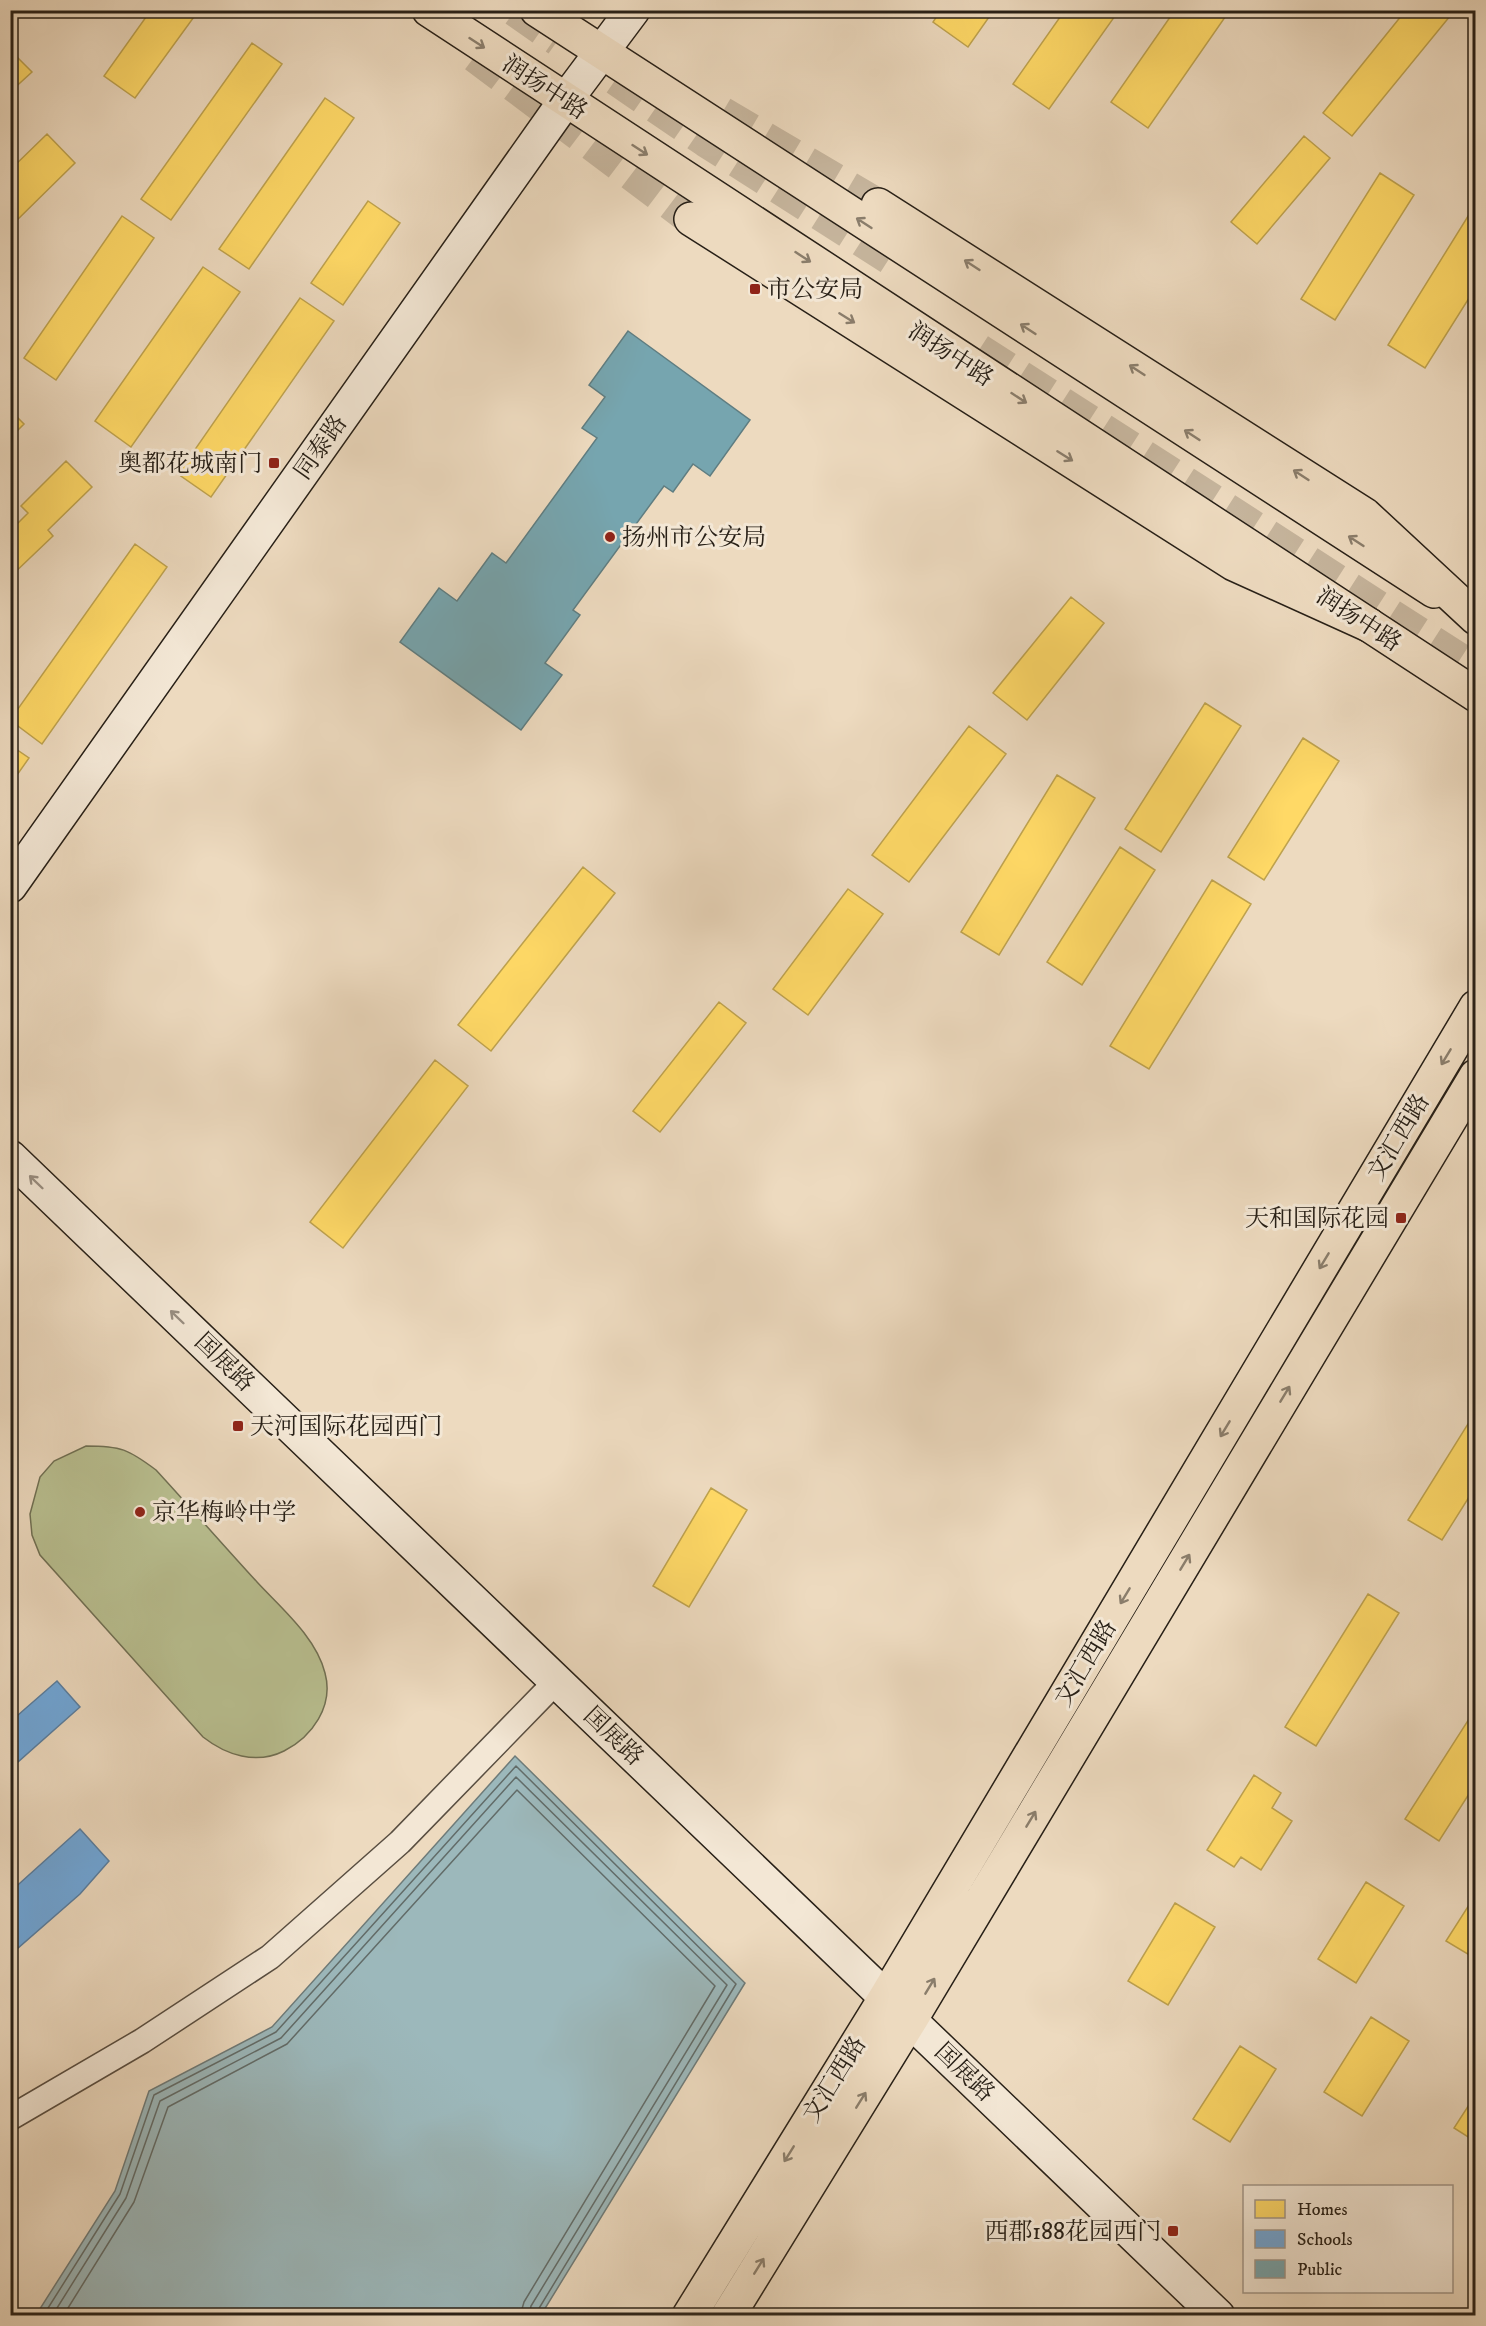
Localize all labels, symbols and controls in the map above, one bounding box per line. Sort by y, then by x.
one-way arrow [468,37,485,49]
street label: 润扬中路 [496,49,593,127]
one-way arrow [631,144,648,156]
one-way arrow [856,217,873,229]
one-way arrow [795,250,812,263]
one-way arrow [964,258,981,271]
place label: 市公安局 [767,275,863,305]
marker: 市公安局 [748,282,762,296]
one-way arrow [838,312,855,324]
street label: 润扬中路 [902,316,999,394]
one-way arrow [1020,323,1037,335]
one-way arrow [1129,363,1146,375]
one-way arrow [1011,392,1027,404]
street label: 同泰路 [288,409,354,486]
one-way arrow [1184,429,1201,441]
place label: 奥都花城南门 [118,449,262,479]
one-way arrow [1056,451,1073,463]
marker: 奥都花城南门 [267,456,281,470]
one-way arrow [1293,468,1310,480]
place label: 扬州市公安局 [622,523,766,553]
marker: 扬州市公安局 [603,530,617,544]
one-way arrow [1348,534,1365,546]
street label: 润扬中路 [1310,581,1407,659]
one-way arrow [1439,1048,1451,1065]
street label: 文汇西路 [1361,1089,1436,1186]
one-way arrow [29,1175,44,1189]
place label: 天和国际花园 [1245,1204,1389,1234]
marker: 天和国际花园 [1394,1211,1408,1225]
one-way arrow [1318,1252,1330,1269]
one-way arrow [170,1310,185,1324]
street label: 国展路 [188,1327,261,1399]
one-way arrow [1279,1386,1291,1403]
place label: 天河国际花园西门 [250,1412,442,1442]
marker: 天河国际花园西门 [231,1419,245,1433]
one-way arrow [1218,1420,1230,1437]
place label: 京华梅岭中学 [152,1498,296,1528]
marker: 京华梅岭中学 [133,1505,147,1519]
one-way arrow [1179,1554,1191,1571]
one-way arrow [1118,1587,1130,1604]
street label: 文汇西路 [1048,1615,1123,1712]
street label: 国展路 [577,1701,650,1773]
one-way arrow [1025,1811,1037,1828]
one-way arrow [925,1978,937,1995]
street label: 文汇西路 [797,2031,873,2128]
street label: 国展路 [928,2037,1001,2109]
one-way arrow [856,2092,868,2109]
one-way arrow [782,2145,794,2162]
legend [1243,2185,1453,2293]
text: Homes [1297,2199,1348,2221]
place label: 西郡188花园西门 [984,2217,1161,2247]
marker: 西郡188花园西门 [1166,2224,1180,2238]
text: Schools [1297,2229,1352,2251]
one-way arrow [753,2258,765,2275]
text: Public [1297,2259,1343,2281]

